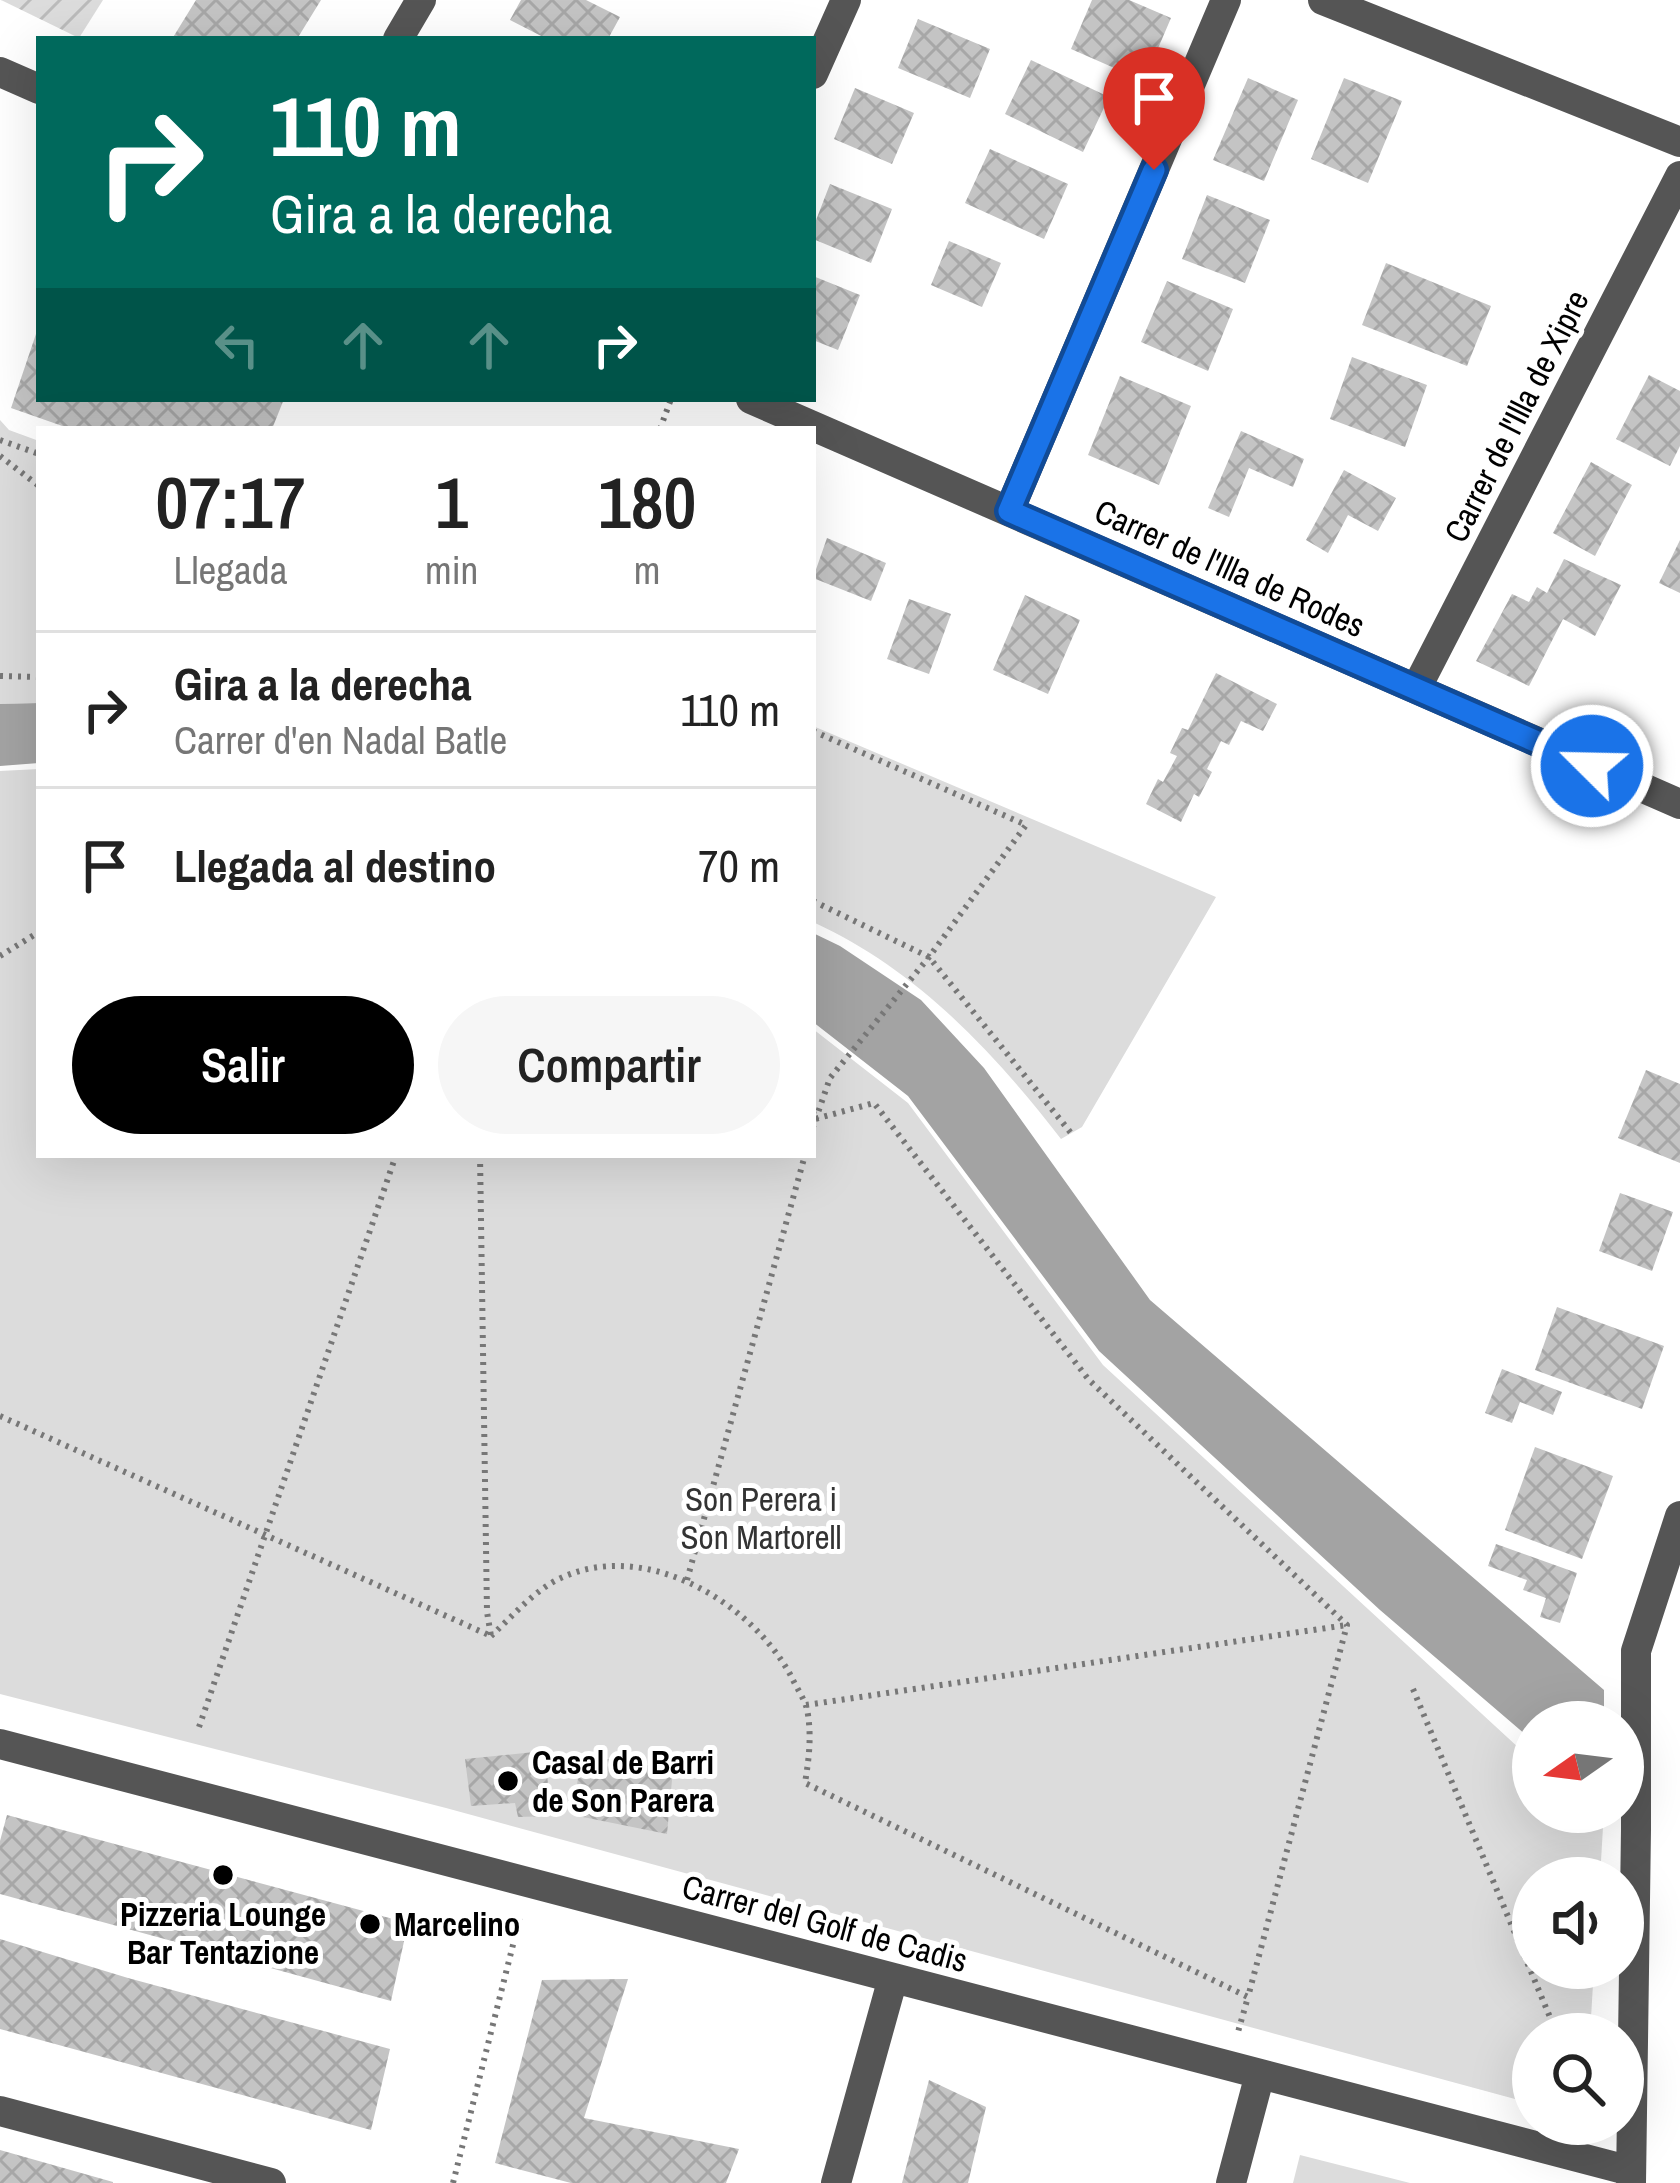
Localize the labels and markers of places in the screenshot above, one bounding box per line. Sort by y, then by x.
pin [1103,47,1205,170]
place label: Casal de Barri de Son Parera [532,1740,714,1822]
marker: Casal de Barri de Son Parera [495,1768,521,1794]
marker: Pizzeria Lounge Bar Tentazione [210,1862,236,1888]
place label: Pizzeria Lounge Bar Tentazione [120,1892,326,1974]
place label: Marcelino [394,1902,520,1946]
marker: Marcelino [357,1911,383,1937]

